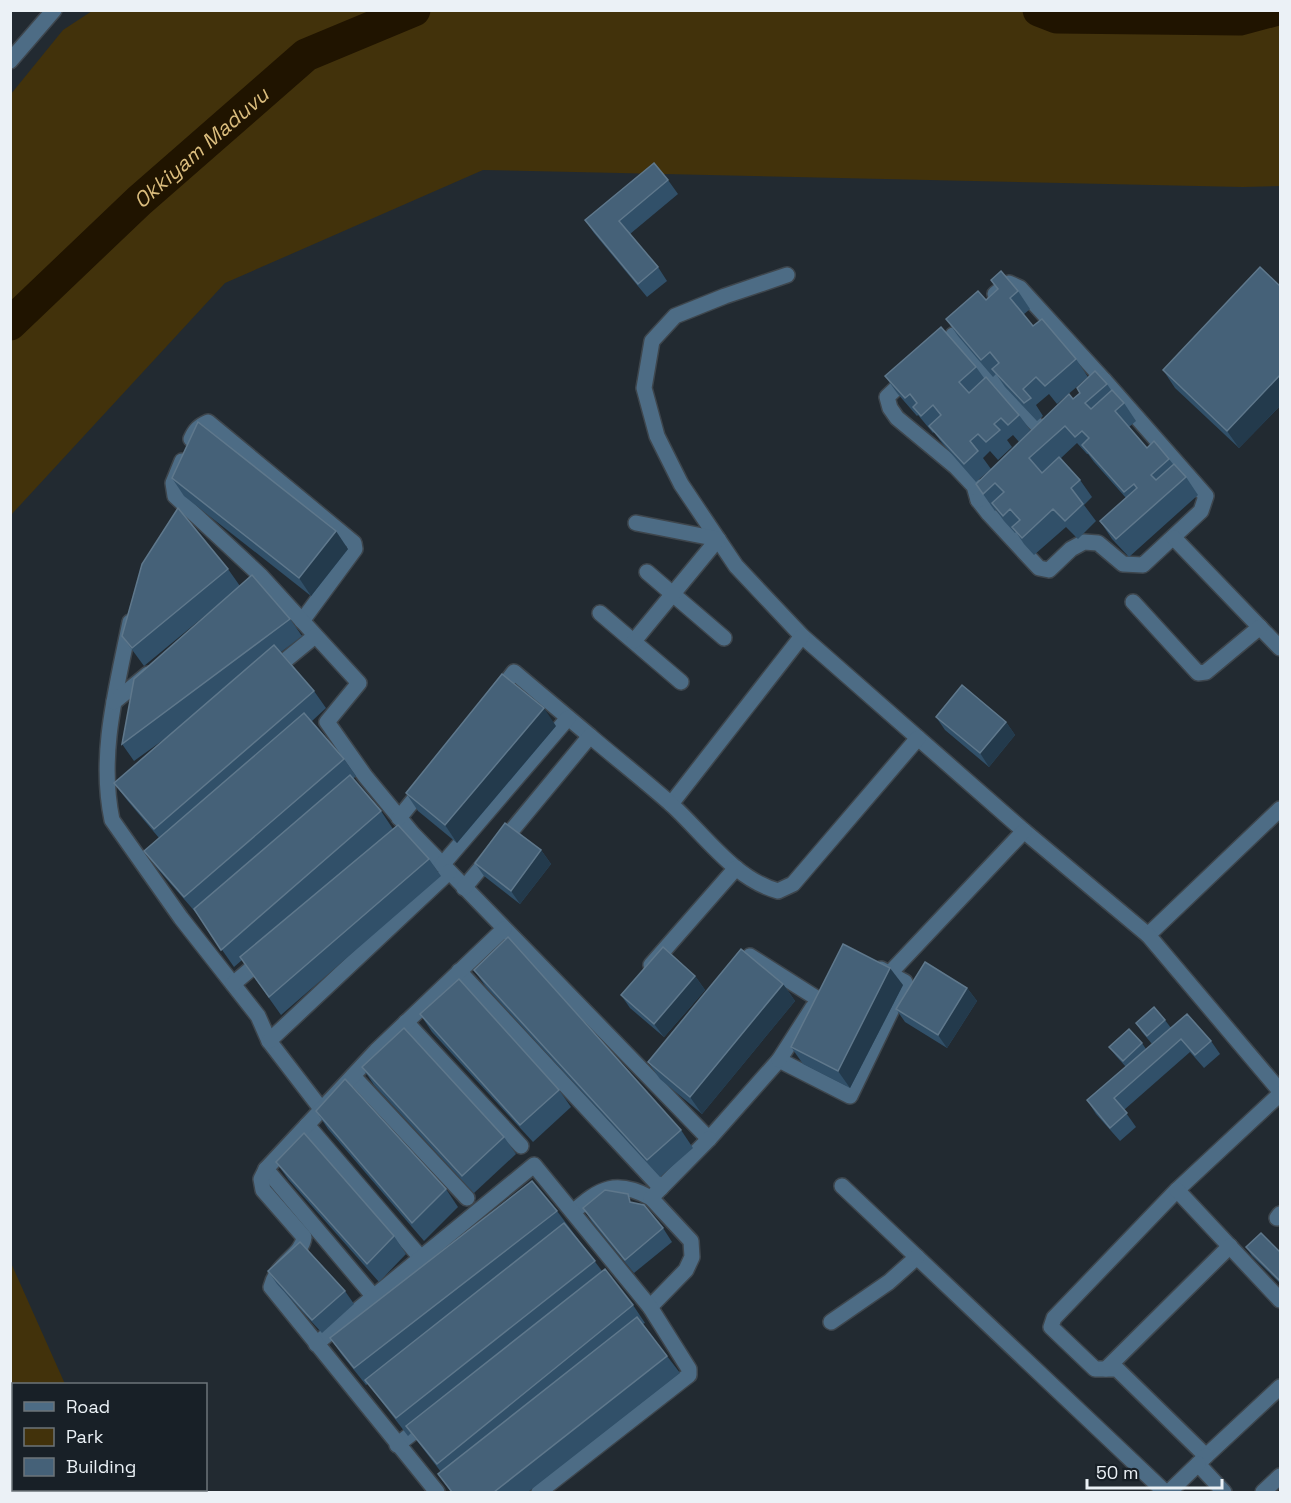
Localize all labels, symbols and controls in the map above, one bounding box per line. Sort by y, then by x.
water label: Okkiyam Maduvu [127,80,275,214]
legend [12,1383,207,1491]
text: Road [66,1395,110,1418]
text: Park [66,1425,104,1448]
scale bar [1087,1452,1222,1490]
text: Building [66,1455,136,1478]
text: 50 m [1096,1461,1138,1484]

